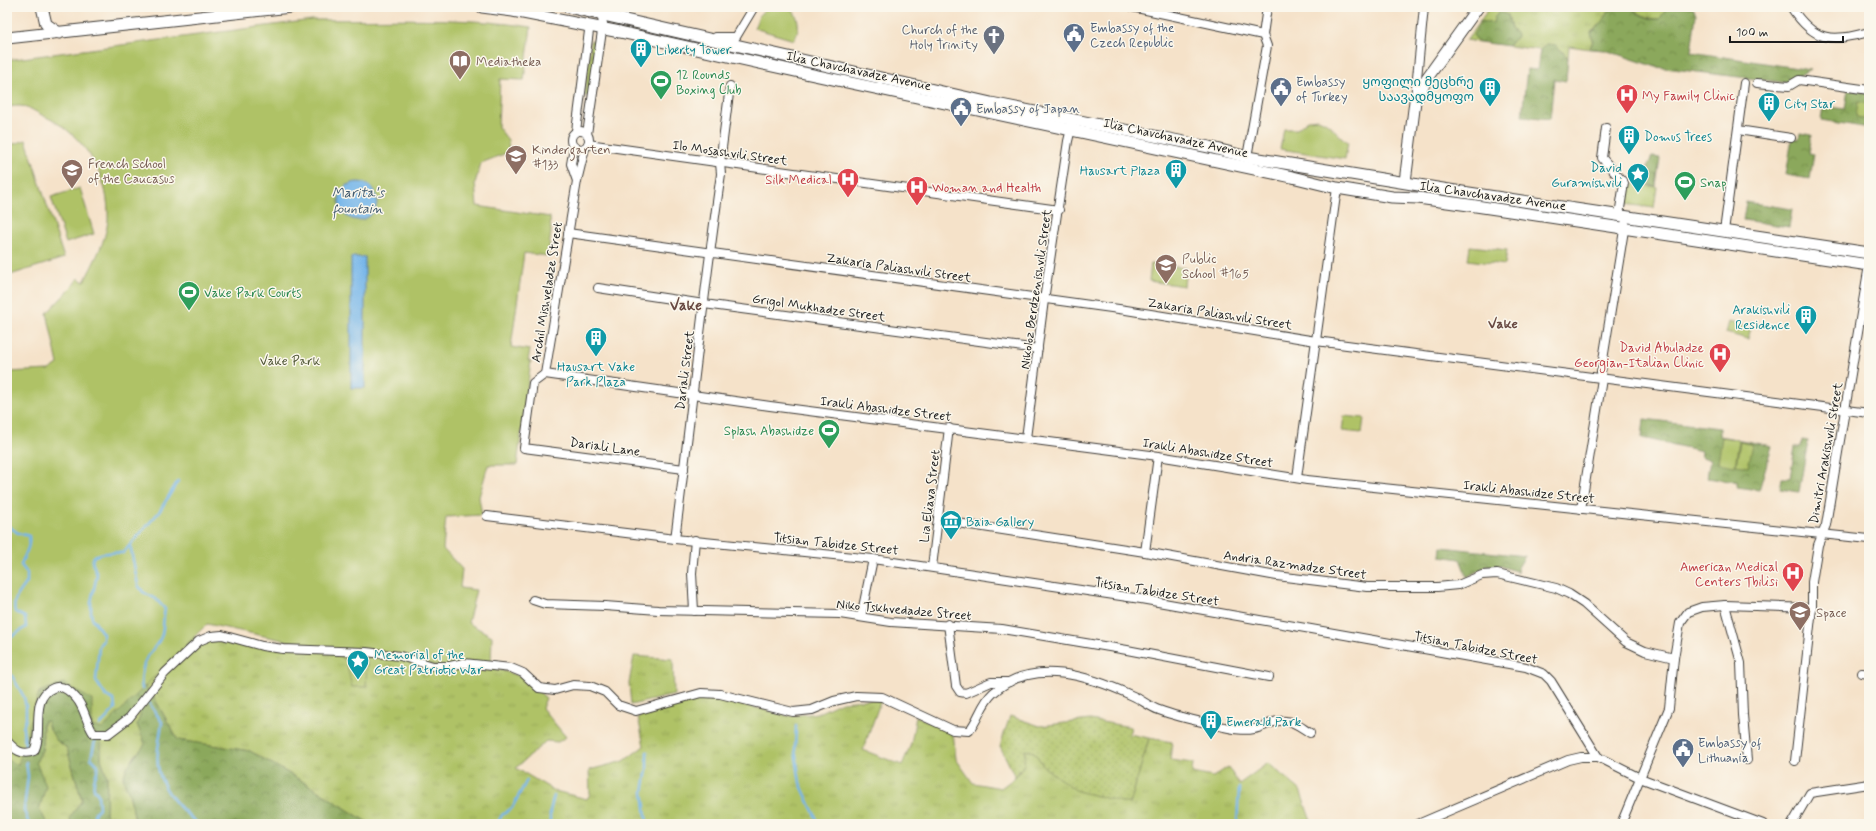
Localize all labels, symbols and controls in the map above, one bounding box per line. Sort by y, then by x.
scale bar [1730,18,1843,44]
place label: Embassy of the Czech Republic [1090,20,1174,52]
public building icon: Embassy of the Czech Republic [1061,21,1087,54]
place label: Church of the Holy Trinity [901,22,978,54]
church icon: Church of the Holy Trinity [981,23,1007,56]
text: 100 m [1736,25,1768,41]
building icon: Liberty Tower [628,36,654,69]
place label: Liberty Tower [656,42,732,59]
library icon: Mediatheka [447,48,473,81]
street label: Ilia Chavchavadze Avenue [785,48,933,95]
place label: Mediatheka [476,54,541,71]
place label: 12 Rounds Boxing Club [676,67,742,99]
sports icon: 12 Rounds Boxing Club [648,68,674,101]
place label: Embassy of Turkey [1296,74,1348,106]
place label: ყოფილი მეცხრე საავადმყოფო [1363,74,1474,106]
public building icon: Embassy of Turkey [1268,75,1294,108]
building icon: ყოფილი მეცხრე საავადმყოფო [1477,75,1503,108]
hospital icon: My Family Clinic [1614,82,1640,115]
place label: My Family Clinic [1642,88,1735,105]
building icon: City Star [1756,90,1782,123]
public building icon: Embassy of Japan [948,95,974,128]
place label: City Star [1784,96,1836,113]
place label: Embassy of Japan [976,101,1080,118]
street label: Ilia Chavchavadze Avenue [1102,115,1250,162]
building icon: Domus Trees [1616,123,1642,156]
place label: Domus Trees [1644,129,1712,146]
street label: Ilo Mosashvili Street [671,137,789,170]
place label: Kindergarten #133 [532,142,611,174]
school or university icon: Kindergarten #133 [503,143,529,176]
place label: French School of the Caucasus [88,156,175,188]
school or university icon: French School of the Caucasus [59,157,85,190]
building icon: Hausart Plaza [1163,157,1189,190]
place label: David Guramishvili [1551,160,1622,192]
place icon: David Guramishvili [1625,161,1651,194]
place label: Hausart Plaza [1080,163,1160,180]
hospital icon: Silk Medical [835,166,861,199]
sports icon: Snap [1672,169,1698,202]
place label: Silk Medical [765,172,832,189]
hospital icon: Woman and Health [904,174,930,207]
place label: Snap [1700,175,1726,192]
street label: Ilia Chavchavadze Avenue [1418,178,1567,215]
place label: Woman and Health [932,180,1041,197]
water label: Marita's fountain [332,184,386,220]
street label: Nikoloz Berdzenishvili Street [1017,208,1056,370]
street label: Archil Mishveladze Street [528,221,567,364]
street label: Zakaria Paliashvili Street [825,250,973,287]
place label: Public School #165 [1182,251,1249,283]
school or university icon: Public School #165 [1153,252,1179,285]
sports icon: Vake Park Courts [176,279,202,312]
place label: Vake Park Courts [204,285,301,302]
street label: Grigol Mukhadze Street [751,291,887,327]
street label: Zakaria Paliashvili Street [1146,295,1294,334]
district label: Vake [670,296,702,316]
place label: Arakishvili Residence [1732,302,1790,334]
building icon: Arakishvili Residence [1793,303,1819,336]
district label: Vake [1488,315,1518,333]
building icon: Hausart Vake Park Plaza [583,325,609,358]
street label: Dariali Street [672,329,699,411]
place label: David Abuladze Georgian-Italian Clinic [1574,340,1704,373]
hospital icon: David Abuladze Georgian-Italian Clinic [1707,341,1733,374]
park label: Vake Park [260,353,321,370]
place label: Hausart Vake Park Plaza [557,359,635,391]
street label: Dimitri Arakishvili Street [1806,381,1847,525]
street label: Irakli Abashidze Street [819,393,952,426]
sports icon: Splash Abashidze [816,417,842,450]
place label: Splash Abashidze [724,423,814,440]
street label: Dariali Lane [569,434,641,461]
street label: Irakli Abashidze Street [1141,435,1274,472]
street label: Lia Eliava Street [916,449,945,544]
street label: Irakli Abashidze Street [1462,477,1595,508]
museum icon: Baia Gallery [938,508,964,541]
place label: Baia Gallery [966,514,1035,531]
street label: Titsian Tabidze Street [772,529,899,560]
street label: Andria Razmadze Street [1222,547,1367,584]
place label: American Medical Centers Tbilisi [1680,559,1778,591]
hospital icon: American Medical Centers Tbilisi [1780,560,1806,593]
street label: Titsian Tabidze Street [1093,574,1220,611]
street label: Niko Tskhvedadze Street [836,596,972,625]
school or university icon: Space [1787,599,1813,632]
place label: Space [1816,605,1847,622]
street label: Titsian Tabidze Street [1412,628,1539,669]
place label: Memorial of the Great Patriotic War [374,647,484,679]
place icon: Memorial of the Great Patriotic War [345,648,371,681]
building icon: Emerald Park [1198,708,1224,741]
place label: Emerald Park [1226,714,1302,731]
place label: Embassy of Lithuania [1698,735,1762,767]
public building icon: Embassy of Lithuania [1670,736,1696,769]

